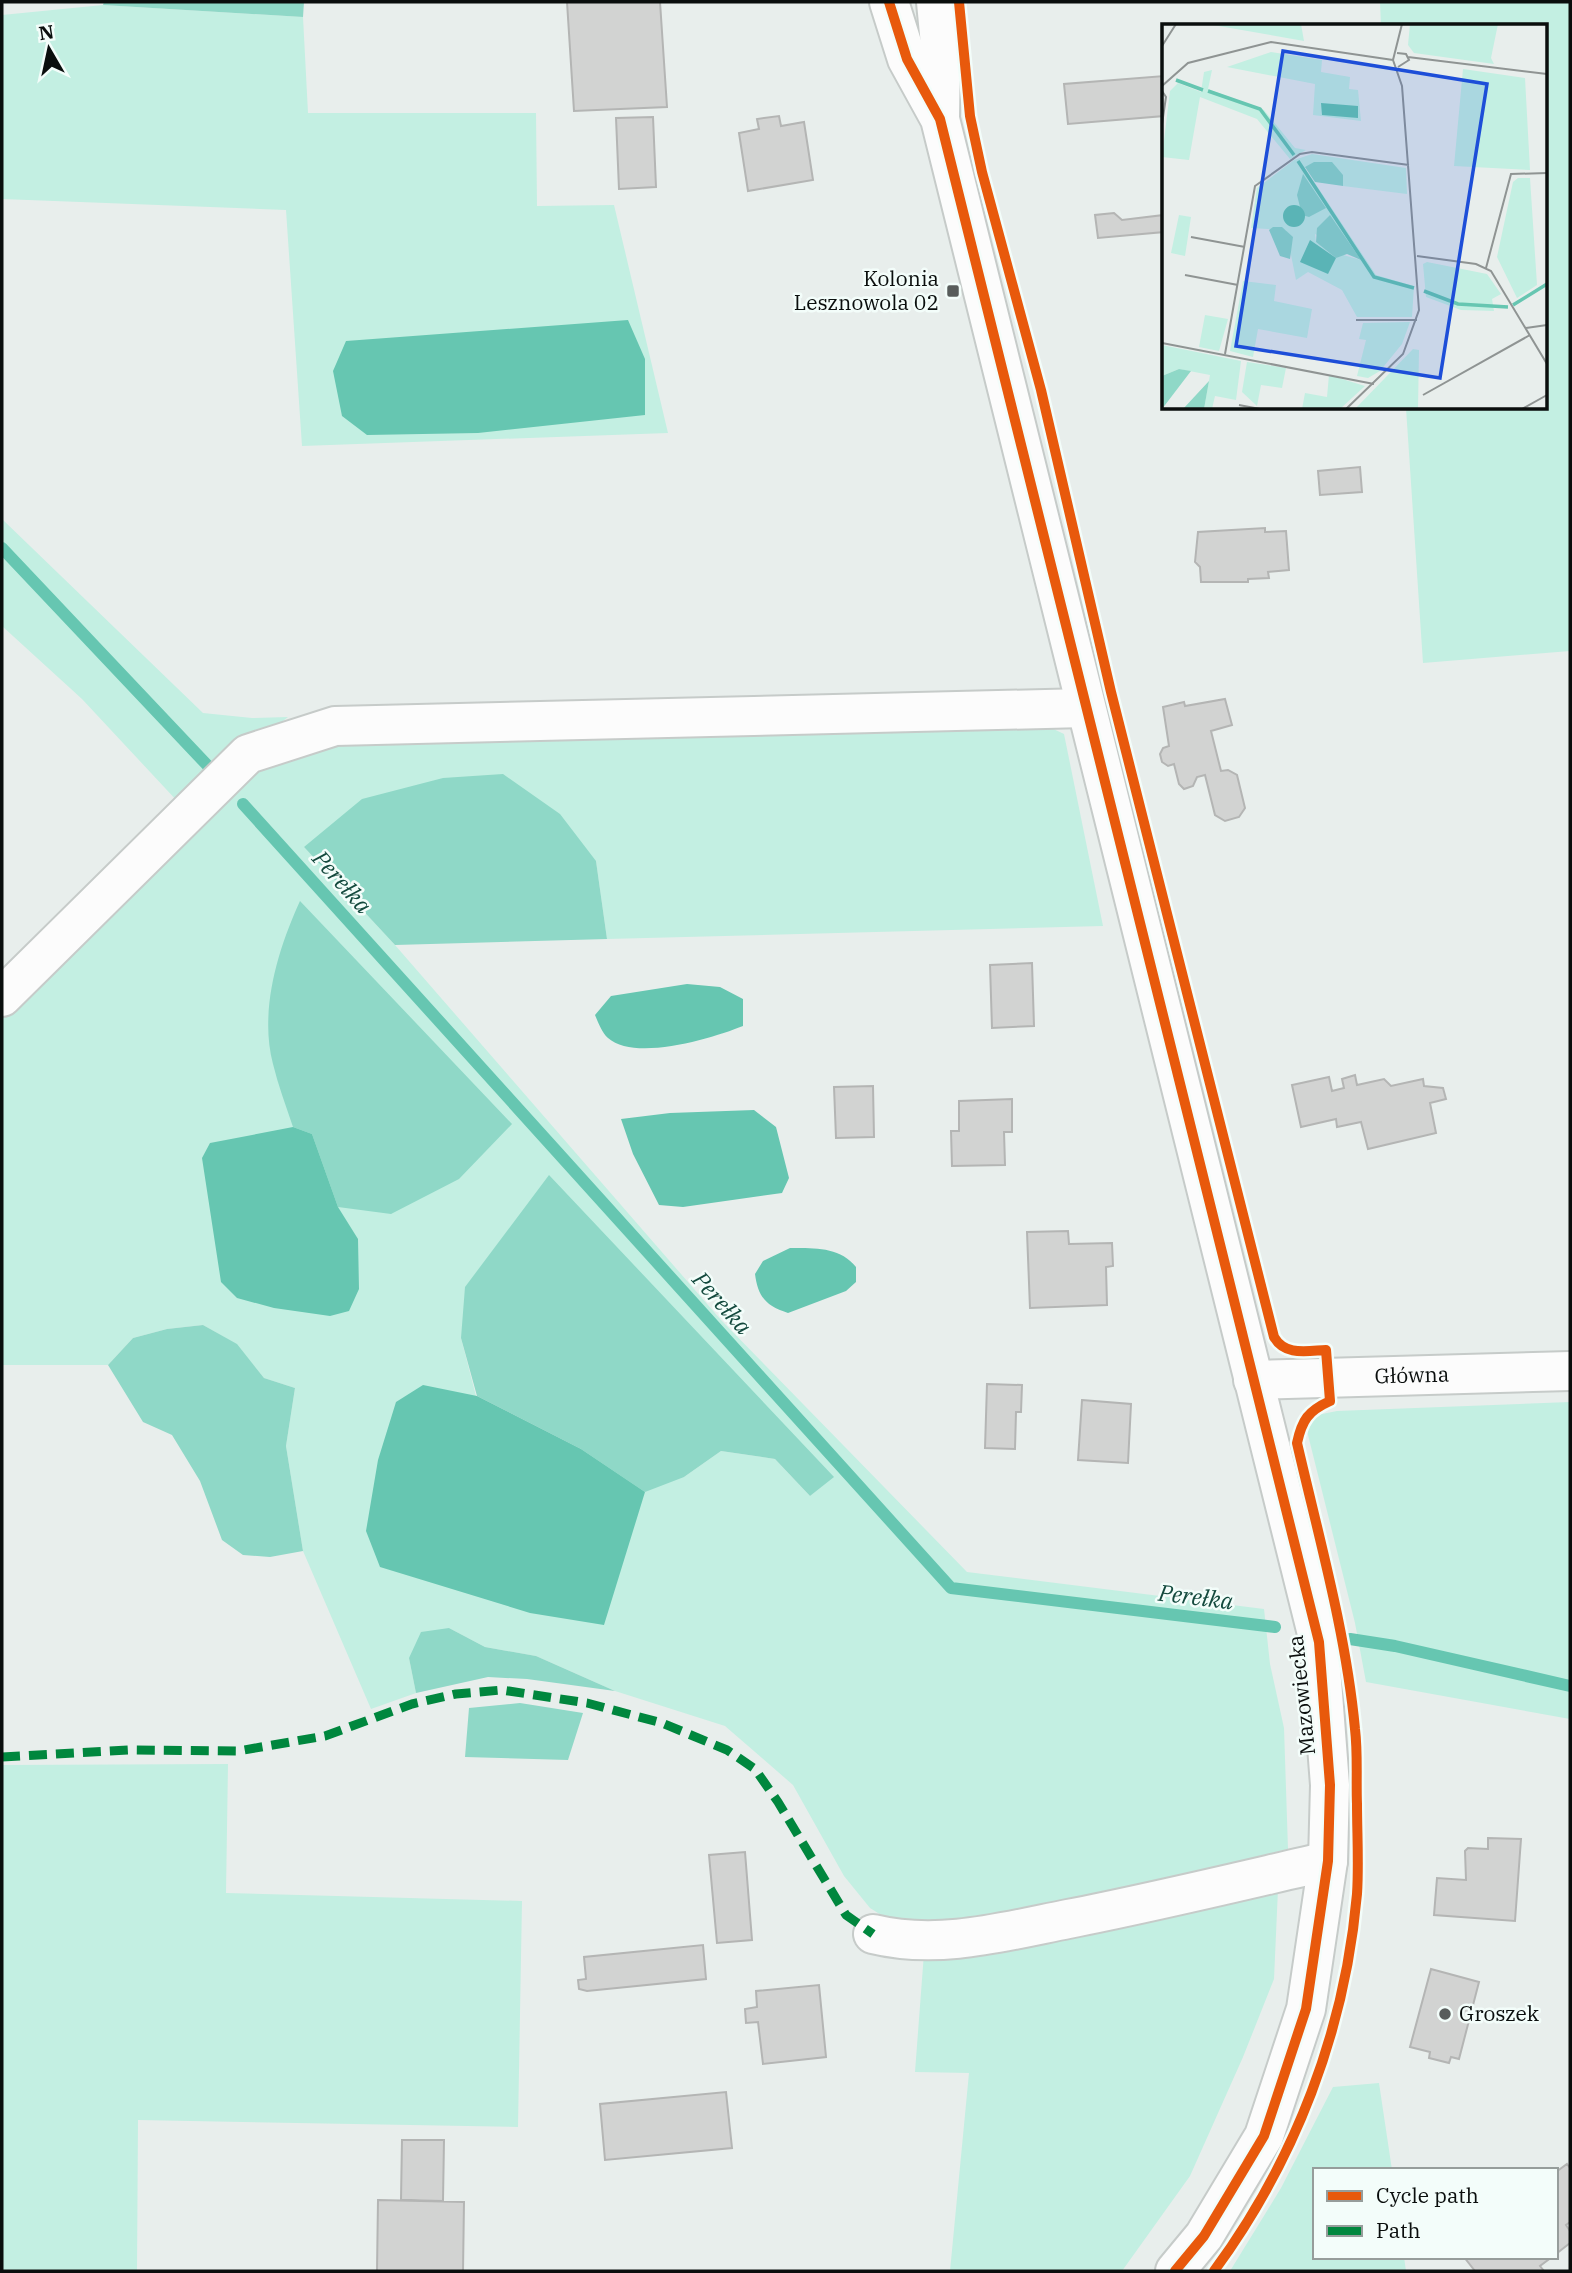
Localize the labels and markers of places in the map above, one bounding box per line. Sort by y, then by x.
place label: Kolonia Lesznowola 02 [794,264,939,316]
marker: Kolonia Lesznowola 02 [945,283,961,299]
place label: Groszek [1459,1999,1540,2027]
marker: Groszek [1437,2006,1453,2022]

